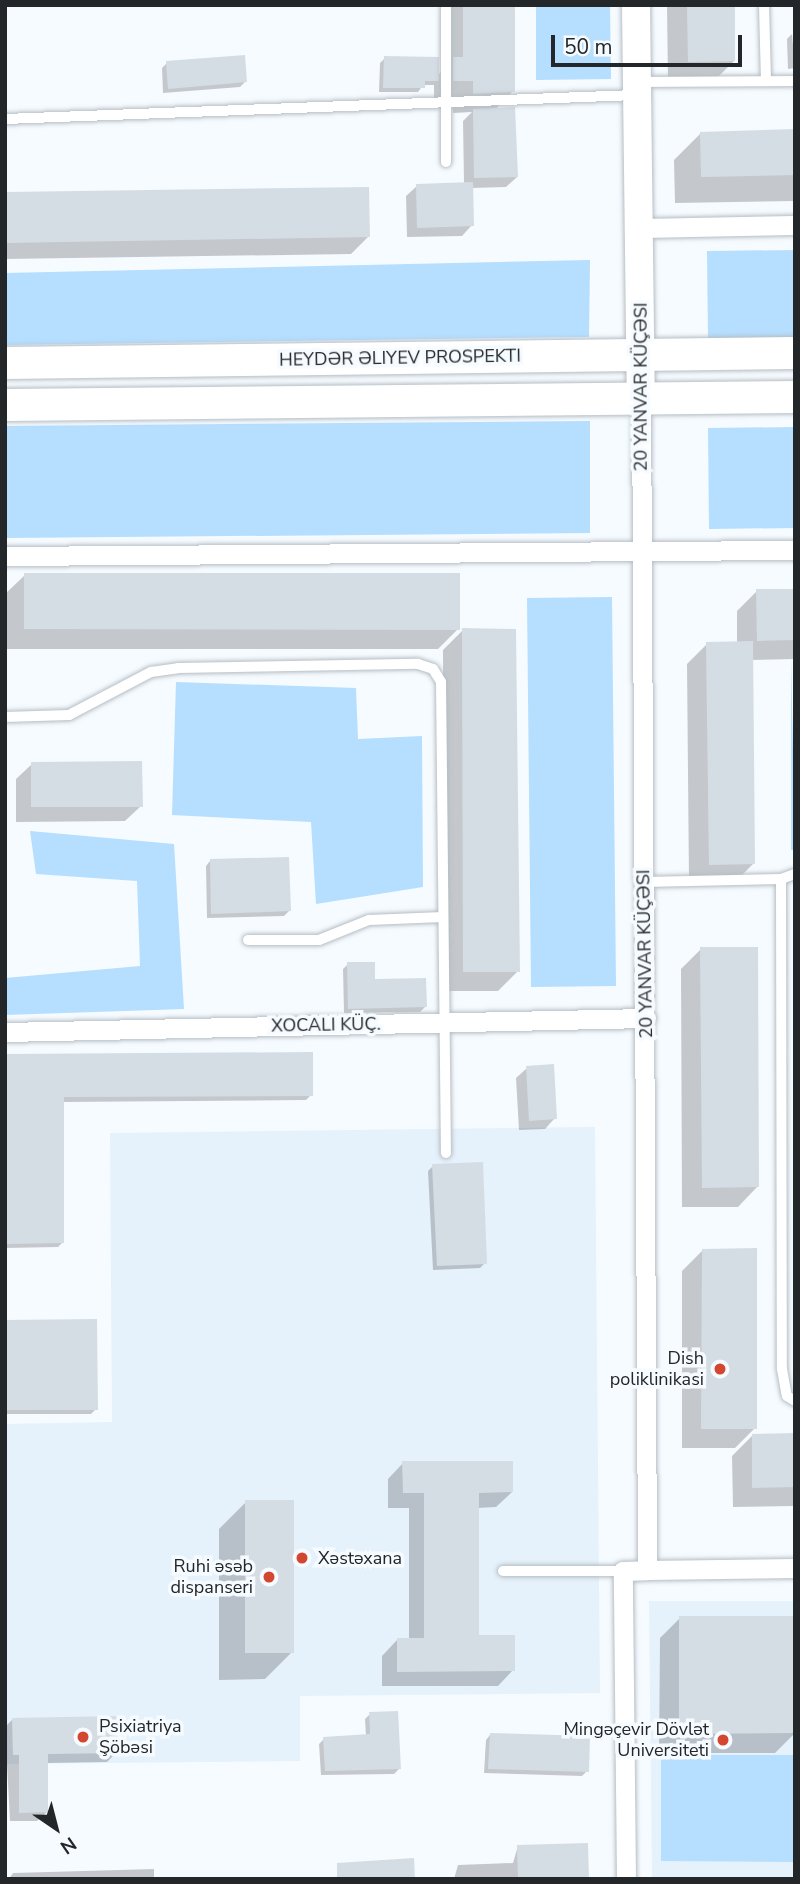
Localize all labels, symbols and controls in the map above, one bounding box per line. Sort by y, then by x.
scale bar [555,21,746,65]
text: 50 m [564,33,613,61]
street label: 20 YANVAR KÜÇƏSI [630,303,652,471]
street label: HEYDƏR ƏLIYEV PROSPEKTI [279,345,521,371]
street label: 20 YANVAR KÜÇƏSI [633,869,657,1039]
street label: XOCALI KÜÇ. [271,1013,381,1037]
place label: Dish poliklinikasi [610,1348,704,1390]
marker: Dish poliklinikasi [710,1359,730,1379]
place label: Xəstəxana [318,1547,402,1569]
marker: Xəstəxana [292,1548,312,1568]
place label: Ruhi əsəb dispanseri [171,1556,253,1598]
marker: Ruhi əsəb dispanseri [259,1567,279,1587]
place label: Psixiatriya Şöbəsi [99,1716,182,1758]
place label: Mingəçevir Dövlət Universiteti [563,1719,709,1762]
marker: Psixiatriya Şöbəsi [73,1727,93,1747]
marker: Mingəçevir Dövlət Universiteti [715,1732,731,1748]
north arrow [21,1793,91,1863]
text: N [55,1830,81,1860]

